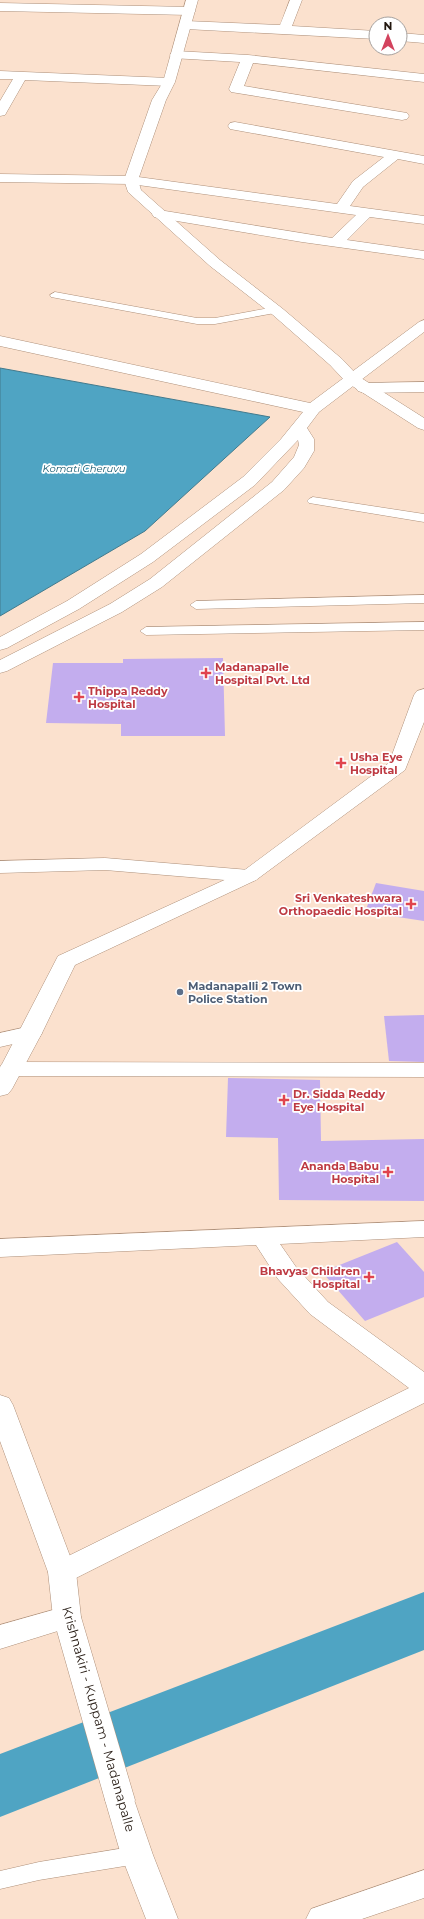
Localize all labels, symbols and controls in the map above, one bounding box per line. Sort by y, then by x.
north arrow [368,16,408,56]
text: N [384,19,392,33]
water label: Komati Cheruvu [43,462,126,475]
place label: Madanapalle Hospital Pvt. Ltd [215,660,310,687]
marker: Madanapalle Hospital Pvt. Ltd [200,667,212,679]
place label: Thippa Reddy Hospital [88,684,168,711]
marker: Thippa Reddy Hospital [73,691,85,703]
place label: Usha Eye Hospital [350,750,403,777]
marker: Usha Eye Hospital [335,757,347,769]
place label: Sri Venkateshwara Orthopaedic Hospital [279,891,402,918]
marker: Sri Venkateshwara Orthopaedic Hospital [405,898,417,910]
place label: Madanapalli 2 Town Police Station [188,979,302,1006]
marker: Madanapalli 2 Town Police Station [175,987,185,997]
place label: Dr. Sidda Reddy Eye Hospital [293,1087,385,1114]
marker: Dr. Sidda Reddy Eye Hospital [278,1094,290,1106]
place label: Ananda Babu Hospital [300,1159,379,1186]
marker: Ananda Babu Hospital [382,1166,394,1178]
place label: Bhavyas Children Hospital [260,1264,360,1291]
marker: Bhavyas Children Hospital [363,1271,375,1283]
street label: Krishnakiri - Kuppam - Madanapalle [59,1604,139,1834]

